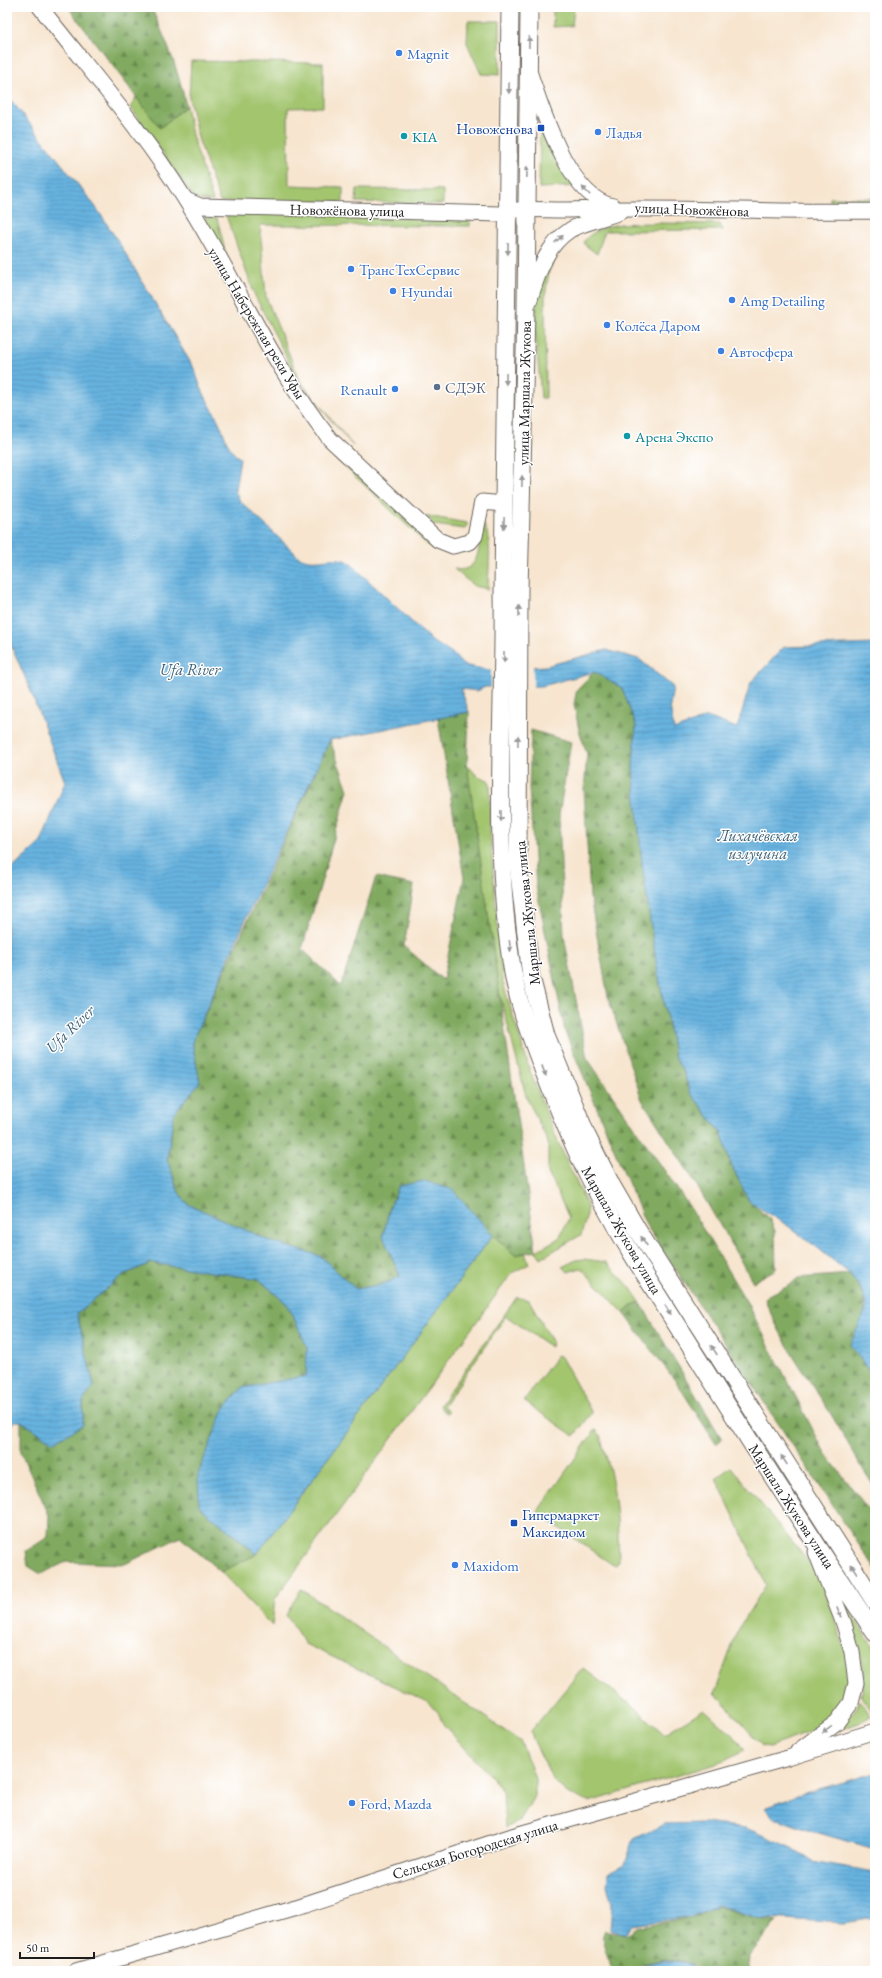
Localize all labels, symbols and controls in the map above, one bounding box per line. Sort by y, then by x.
one-way arrow [526,35,532,48]
place label: Magnit [407,44,449,63]
marker: Magnit [394,48,404,58]
one-way arrow [506,82,512,95]
place label: Новоженова [456,119,533,138]
marker: Новоженова [536,123,546,133]
place label: Ладья [606,123,643,142]
place label: KIA [412,127,438,146]
marker: Ладья [593,127,603,137]
marker: KIA [399,131,409,141]
one-way arrow [524,165,530,178]
one-way arrow [581,186,591,196]
street label: улица Новожёнова [634,198,750,220]
street label: Новожёнова улица [290,200,404,220]
one-way arrow [554,234,565,243]
one-way arrow [505,243,511,256]
street label: улица Набережная реки Уфы [204,244,310,402]
place label: ТрансТехСервис [359,260,460,279]
marker: ТрансТехСервис [346,264,356,274]
place label: Hyundai [401,282,453,301]
marker: Hyundai [388,286,398,296]
place label: Amg Detailing [739,291,825,310]
marker: Amg Detailing [727,295,737,305]
place label: Колёса Даром [615,316,701,335]
street label: улица Маршала Жукова [513,320,535,466]
marker: Колёса Даром [602,320,612,330]
place label: Автосфера [728,342,793,361]
marker: Автосфера [716,346,726,356]
one-way arrow [503,373,509,386]
place label: СДЭК [445,378,486,397]
place label: Renault [340,380,387,399]
marker: СДЭК [432,382,442,392]
marker: Renault [390,384,400,394]
place label: Арена Экспо [634,427,713,446]
marker: Арена Экспо [622,431,632,441]
one-way arrow [519,474,525,487]
one-way arrow [501,517,507,530]
one-way arrow [516,604,522,617]
one-way arrow [501,651,507,664]
water label: Ufa River [160,659,221,680]
one-way arrow [515,734,521,747]
one-way arrow [498,810,504,823]
water label: Лихачёвская излучина [717,825,798,864]
street label: Маршала Жукова улица [510,840,544,986]
one-way arrow [507,940,513,952]
water label: Ufa River [41,1000,100,1058]
one-way arrow [541,1066,547,1078]
street label: Маршала Жукова улица [578,1162,666,1298]
one-way arrow [640,1236,648,1246]
one-way arrow [664,1305,672,1315]
one-way arrow [710,1345,718,1355]
street label: Маршала Жукова улица [745,1440,839,1572]
one-way arrow [780,1455,788,1465]
place label: Гипермаркет Максидом [522,1505,599,1541]
marker: Гипермаркет Максидом [509,1518,519,1528]
place label: Maxidom [463,1556,519,1575]
marker: Maxidom [450,1560,460,1570]
one-way arrow [850,1564,858,1574]
one-way arrow [837,1606,843,1618]
one-way arrow [822,1725,832,1733]
place label: Ford, Mazda [360,1794,432,1813]
marker: Ford, Mazda [347,1798,357,1808]
street label: Сельская Богородская улица [390,1815,560,1883]
scale bar [20,1934,94,1960]
text: 50 m [26,1940,50,1956]

